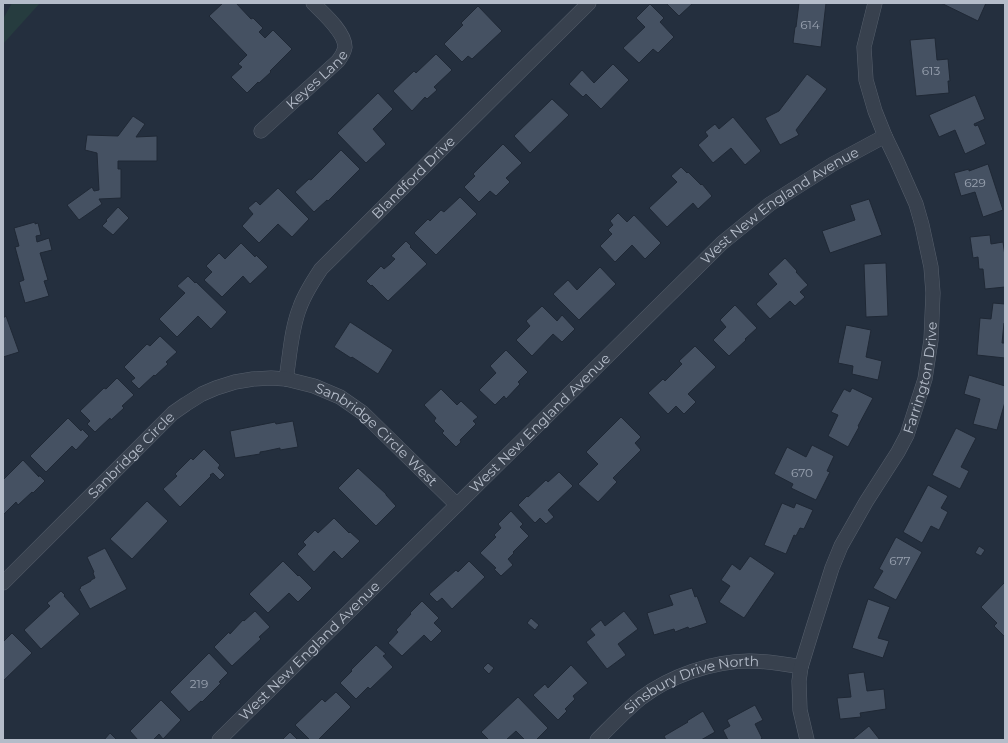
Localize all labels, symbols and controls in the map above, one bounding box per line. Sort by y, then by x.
house number: 614 [800,17,820,32]
street label: Keyes Lane [282,47,352,113]
house number: 613 [922,63,940,78]
street label: Blandford Drive [368,132,459,223]
street label: West New England Avenue [697,143,862,268]
house number: 629 [964,175,986,190]
street label: Farrington Drive [899,321,941,436]
street label: West New England Avenue [465,349,614,497]
street label: Sanbridge Circle West [312,379,442,490]
street label: Sanbridge Circle [84,408,178,502]
house number: 670 [791,465,813,480]
house number: 677 [889,553,911,568]
street label: West New England Avenue [235,577,384,724]
street label: Sinsbury Drive North [620,652,760,718]
house number: 219 [190,676,208,691]

